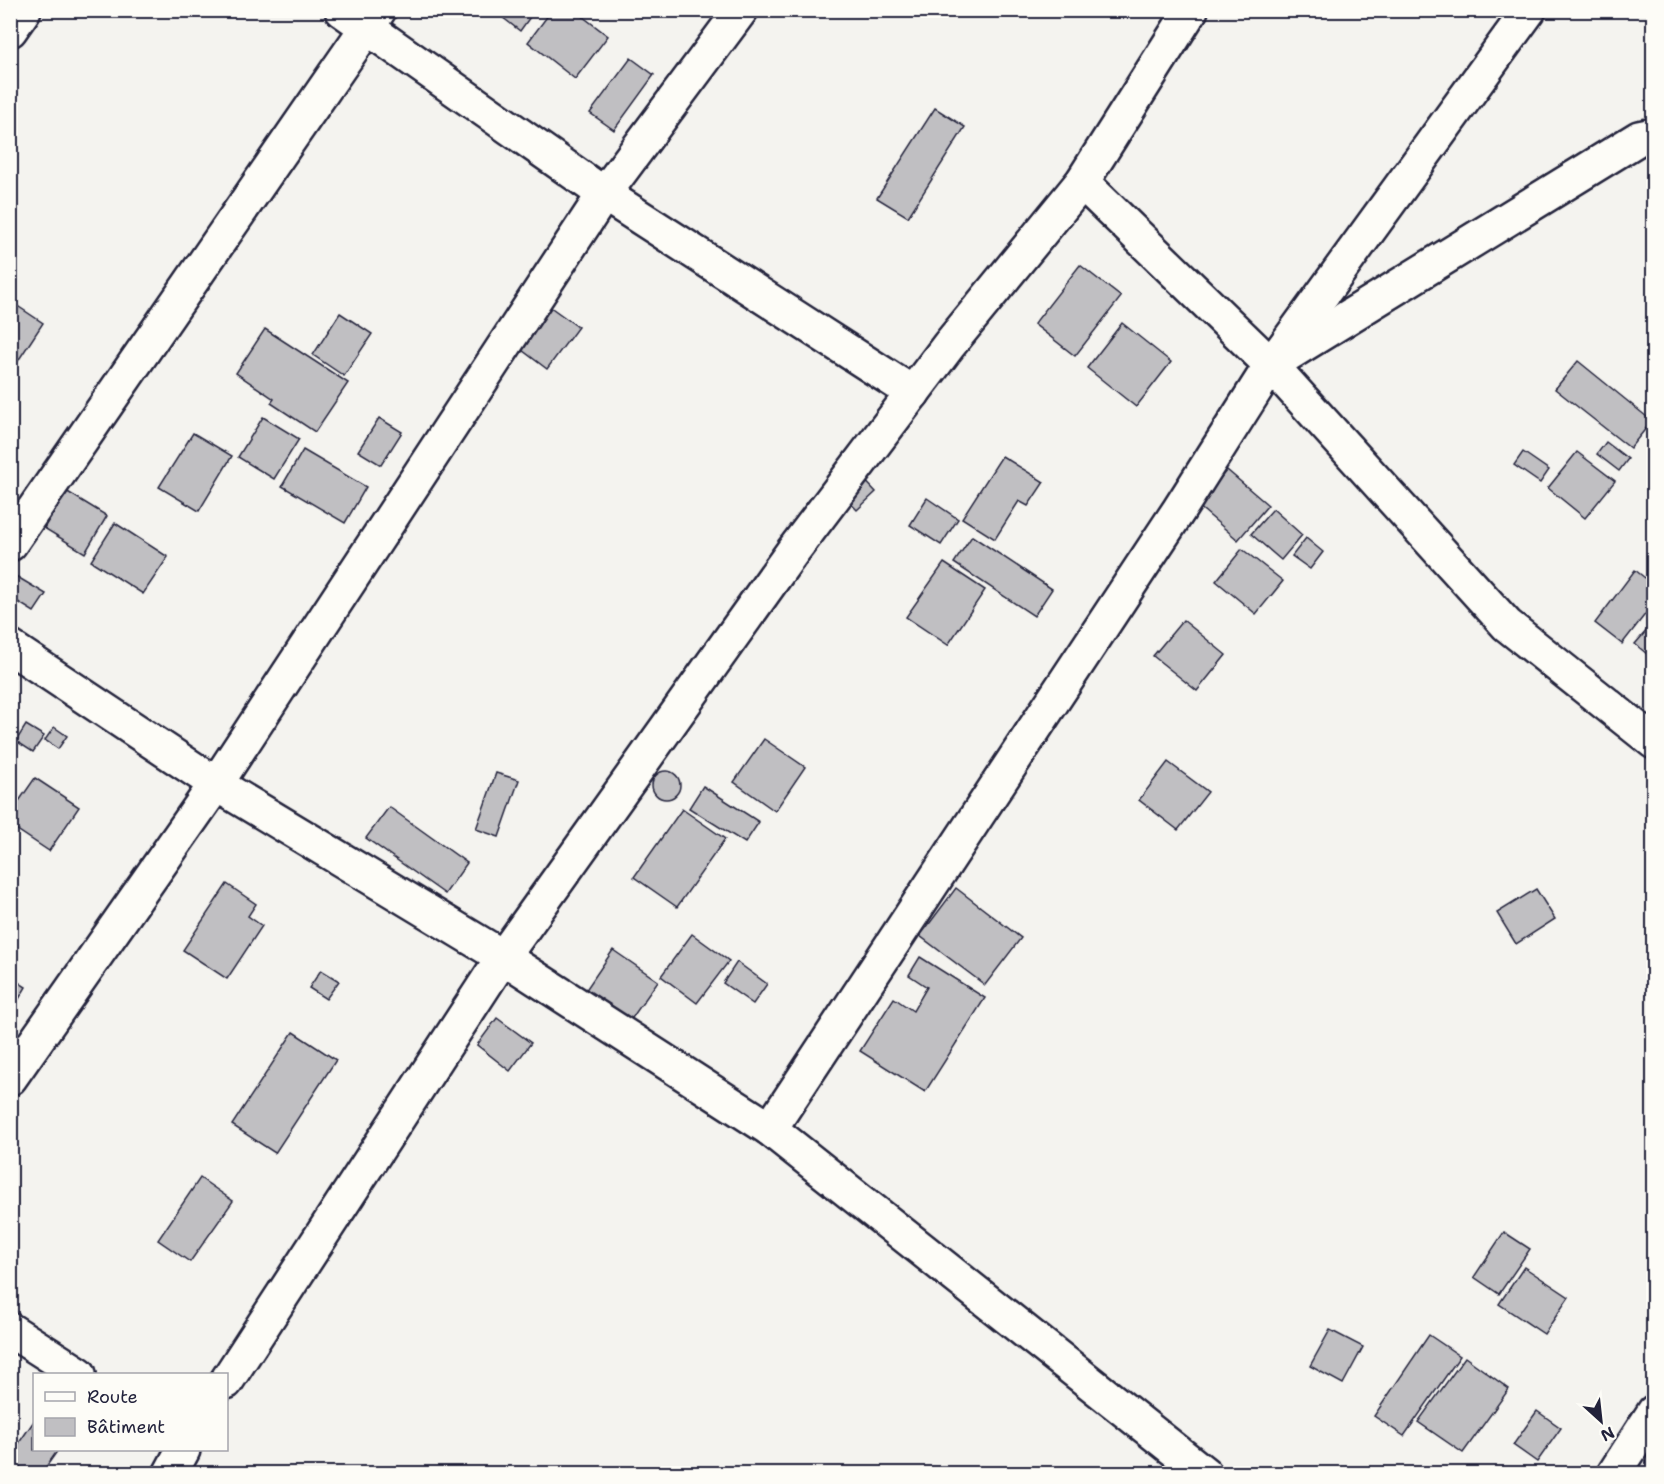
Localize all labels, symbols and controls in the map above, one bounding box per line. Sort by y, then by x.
legend [33,1373,228,1451]
text: Route [87,1385,138,1409]
north arrow [1571,1391,1631,1451]
text: Bâtiment [87,1415,165,1439]
text: N [1597,1422,1618,1446]

